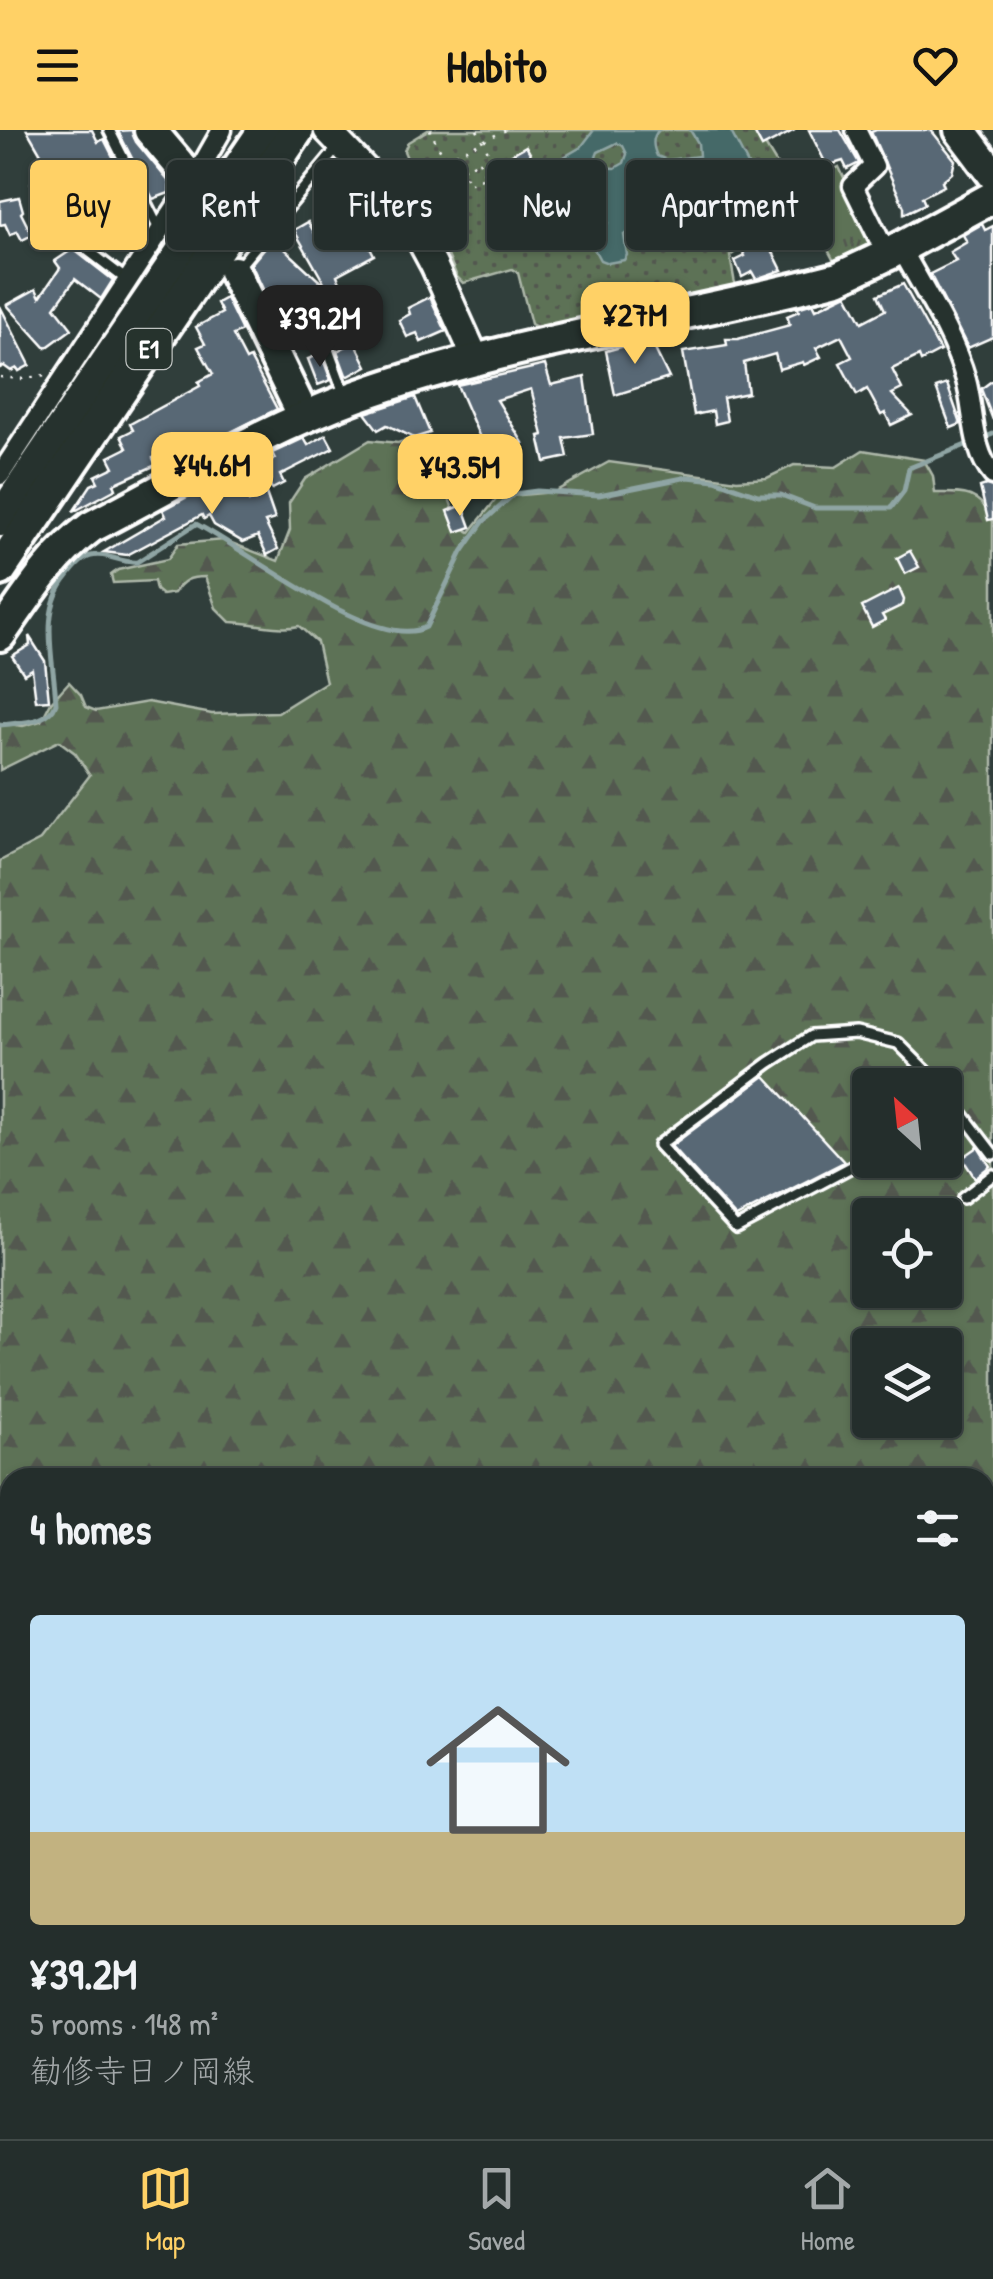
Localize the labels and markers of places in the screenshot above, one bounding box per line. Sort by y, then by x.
pin: ¥27M [576,282,694,367]
pin: ¥39.2M [239,285,401,370]
pin: ¥44.6M [131,432,293,517]
pin: ¥43.5M [379,434,541,519]

